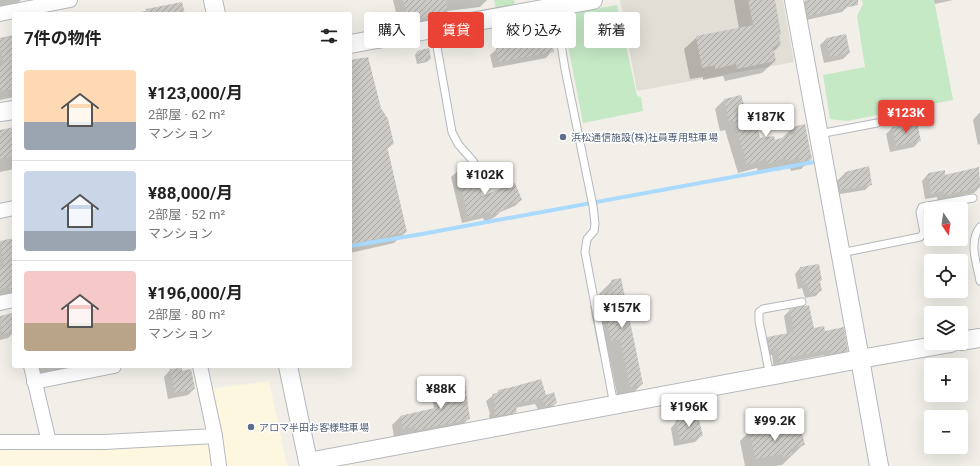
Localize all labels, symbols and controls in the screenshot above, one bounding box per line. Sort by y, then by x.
chip: 購入 [364,12,420,48]
chip: 賃貸 [428,12,484,48]
chip: 絞り込み [492,12,576,48]
chip: 新着 [584,12,640,48]
icon: filters [318,25,340,47]
text: 7件の物件 [24,28,102,48]
text: ¥123,000/月 [148,83,243,103]
icon: home [56,86,104,134]
pin: ¥123K [878,100,934,134]
pin: ¥187K [738,104,794,138]
text: ¥123K [887,105,925,120]
text: 2部屋 · 62 m² [148,107,225,122]
text: ¥187K [747,109,785,124]
text: マンション [148,126,213,141]
marker: 浜松通信施設(株)社員専用駐車場 [558,132,568,142]
place label: 浜松通信施設(株)社員専用駐車場 [571,132,718,144]
pin: ¥102K [457,162,513,196]
text: ¥102K [466,167,504,182]
text: ¥88,000/月 [148,183,233,203]
icon: home [56,187,104,235]
north arrow [924,202,968,246]
map controls [924,202,968,454]
text: 2部屋 · 52 m² [148,207,225,222]
text: マンション [148,226,213,241]
button: locate [924,254,968,298]
text: ¥196,000/月 [148,283,243,303]
icon: home [56,287,104,335]
pin: ¥157K [594,295,650,329]
text: ¥157K [603,300,641,315]
button: layers [924,306,968,350]
text: 2部屋 · 80 m² [148,307,225,322]
text: マンション [148,326,213,341]
button: + [924,358,968,402]
pin: ¥88K [417,376,465,410]
text: ¥88K [426,381,456,396]
pin: ¥196K [661,394,717,428]
text: ¥196K [670,399,708,414]
pin: ¥99.2K [742,408,808,442]
button: − [924,410,968,454]
text: ¥99.2K [754,413,796,428]
marker: アロマ半田お客様駐車場 [246,422,256,432]
place label: アロマ半田お客様駐車場 [259,422,369,433]

